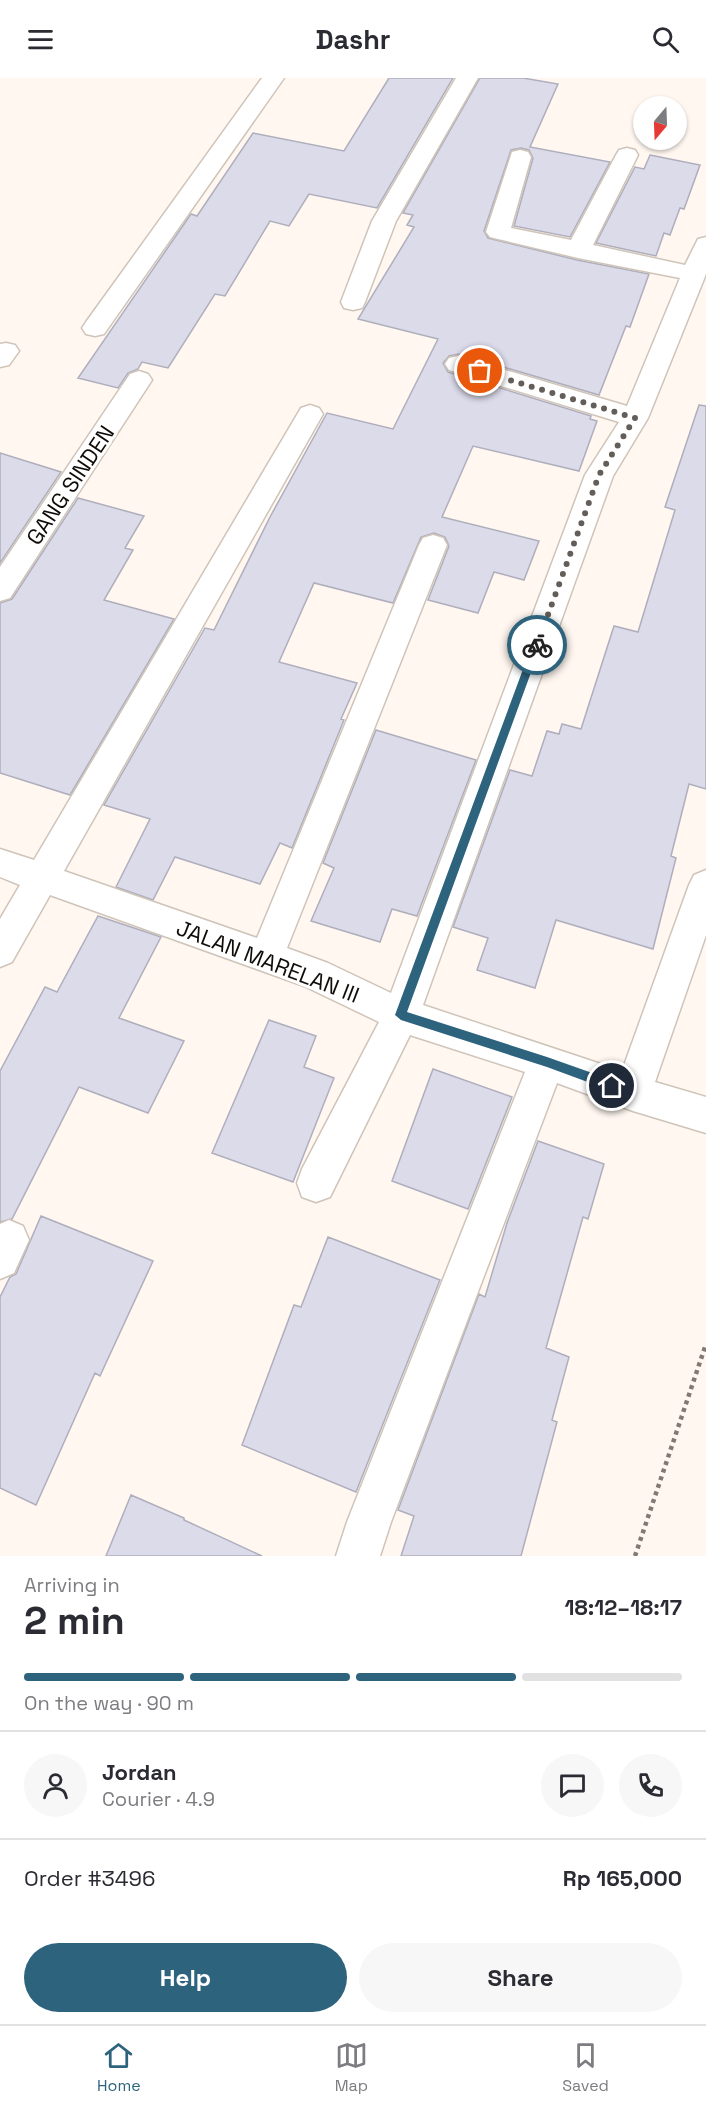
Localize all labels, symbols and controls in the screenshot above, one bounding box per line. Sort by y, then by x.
text: Dashr [316,22,390,57]
icon: menu [24,23,57,56]
icon: search [649,23,682,56]
north arrow [633,96,687,150]
map controls [633,96,687,150]
pin [454,345,505,396]
icon: bag [463,354,496,387]
street label: GANG SINDEN [20,420,120,550]
courier [507,615,567,675]
icon: bike [521,629,554,662]
street label: JALAN MARELAN III [173,913,363,1009]
pin [586,1060,637,1111]
icon: home [595,1069,628,1102]
text: Arriving in [24,1572,120,1598]
text: 18:12–18:17 [565,1593,682,1621]
text: 2 min [24,1596,125,1645]
text: On the way · 90 m [24,1690,194,1716]
button: person [24,1754,87,1817]
button: chat [541,1754,604,1817]
button: phone [619,1754,682,1817]
text: Jordan [102,1758,177,1786]
text: Courier · 4.9 [102,1786,215,1812]
text: Order #3496 [24,1864,156,1892]
text: Rp 165,000 [563,1864,682,1892]
button: Help [24,1943,347,2012]
button: Share [359,1943,682,2012]
tab: Home [97,2039,141,2096]
tab: Map [335,2039,368,2096]
tab: Saved [562,2039,609,2096]

